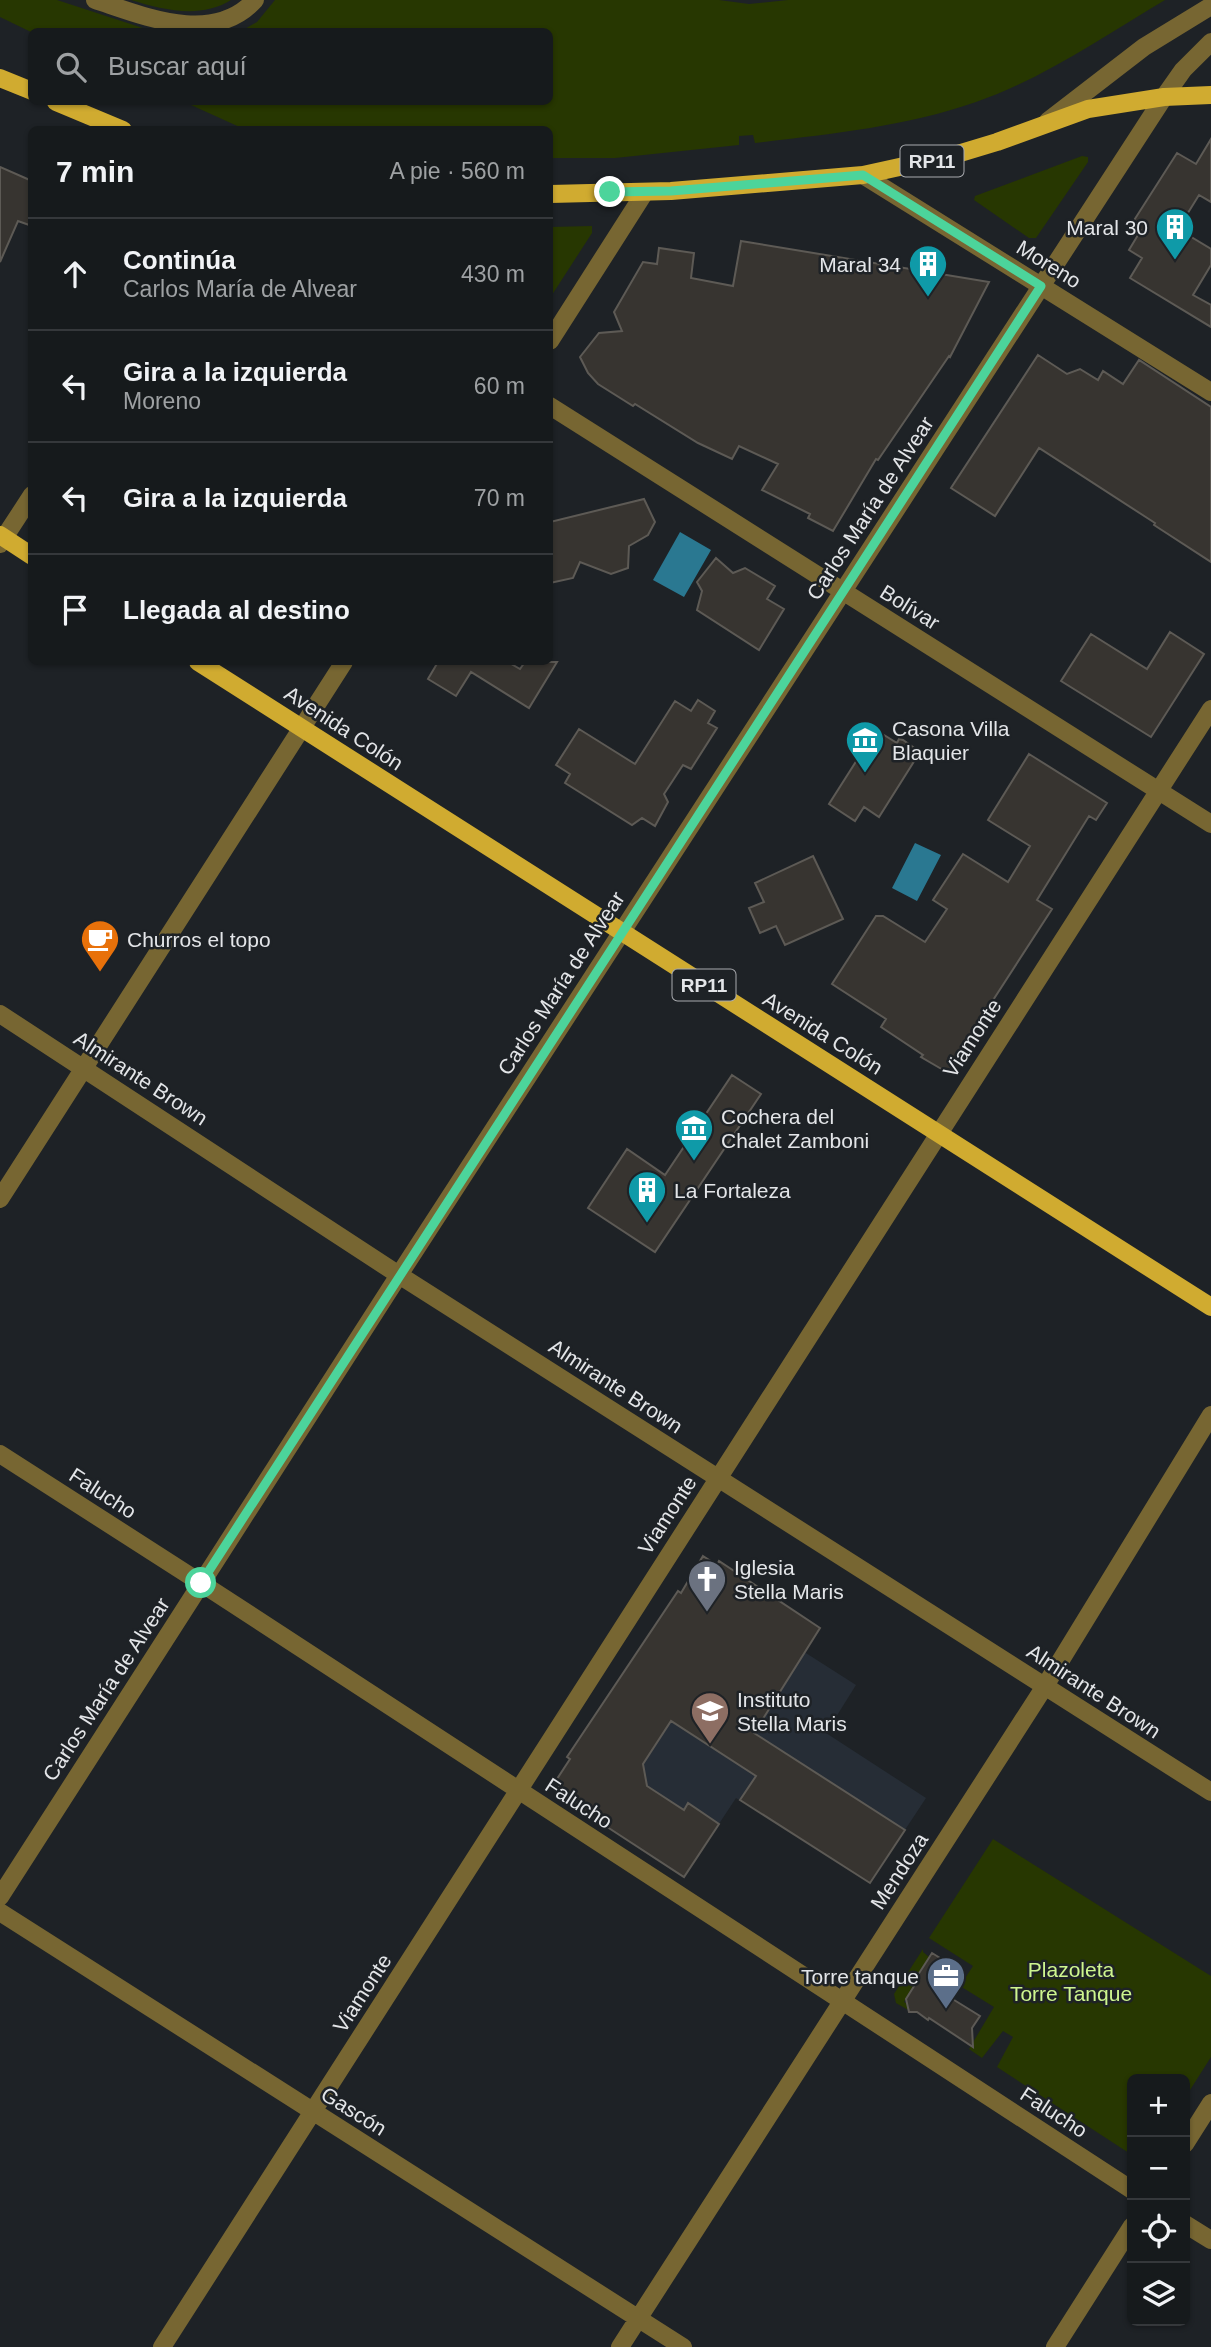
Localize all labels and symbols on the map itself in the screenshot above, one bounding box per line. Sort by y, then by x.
road number: RP11 [900,146,964,176]
route end [594,176,625,207]
building icon: Maral 30 [1154,206,1196,261]
place label: Maral 30 [1066,216,1148,239]
street label: Moreno [1013,235,1085,293]
building icon: Maral 34 [907,243,949,298]
place label: Maral 34 [819,253,901,276]
street label: Carlos María de Alvear [802,412,938,604]
street label: Bolívar [876,580,944,634]
street label: Avenida Colón [281,681,407,775]
place label: Casona Villa Blaquier [892,717,1010,764]
museum icon: Casona Villa Blaquier [844,719,886,774]
street label: Carlos María de Alvear [493,887,629,1079]
cafe icon: Churros el topo [79,918,121,973]
place label: Churros el topo [127,928,271,951]
road number: RP11 [672,970,736,1001]
street label: Avenida Colón [759,987,887,1079]
street label: Viamonte [938,995,1006,1081]
street label: Almirante Brown [70,1026,212,1130]
place label: Cochera del Chalet Zamboni [721,1105,869,1152]
museum icon: Cochera del Chalet Zamboni [673,1107,715,1162]
building icon: La Fortaleza [626,1169,668,1224]
place label: La Fortaleza [674,1179,791,1202]
street label: Almirante Brown [545,1334,687,1438]
street label: Falucho [65,1463,141,1523]
street label: Viamonte [633,1472,701,1558]
place label: Iglesia Stella Maris [734,1556,844,1603]
church icon: Iglesia Stella Maris [686,1558,728,1613]
route start [185,1567,216,1598]
street label: Carlos María de Alvear [38,1593,174,1785]
street label: Almirante Brown [1023,1639,1165,1743]
place label: Instituto Stella Maris [737,1688,847,1735]
school or university icon: Instituto Stella Maris [689,1690,731,1745]
street label: Falucho [541,1773,617,1833]
street label: Mendoza [866,1828,932,1913]
street label: Viamonte [328,1950,396,2036]
office icon: Torre tanque [925,1955,967,2010]
park label: Plazoleta Torre Tanque [1010,1958,1132,2005]
place label: Torre tanque [801,1965,919,1988]
street label: Gascón [317,2082,391,2140]
street label: Falucho [1016,2082,1092,2142]

